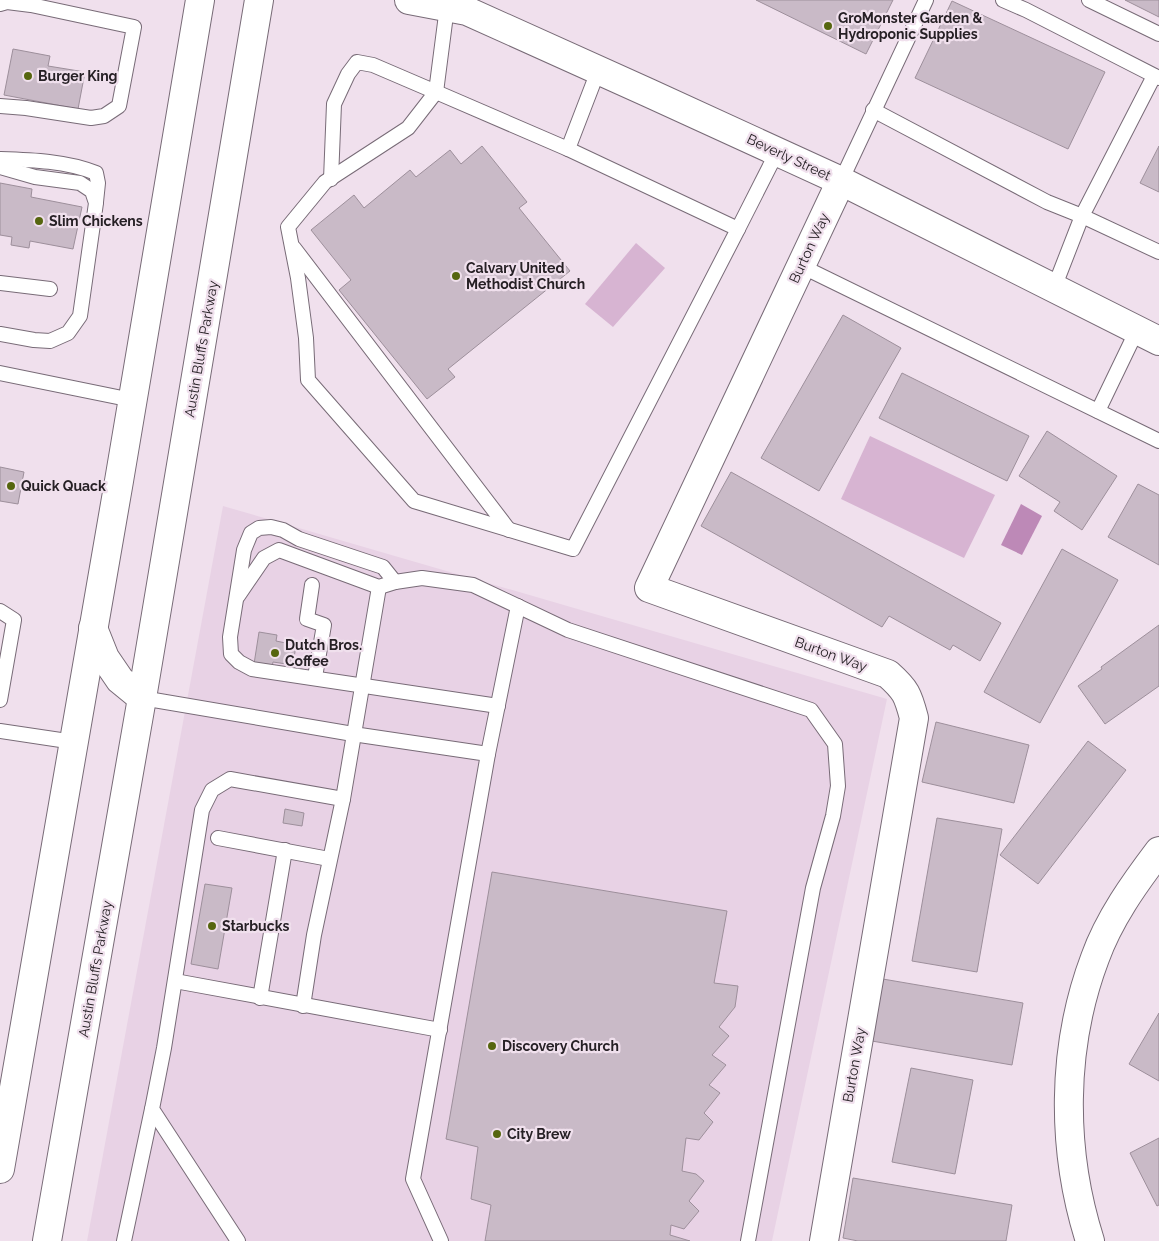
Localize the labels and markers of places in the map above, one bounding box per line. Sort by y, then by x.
place label: GroMonster Garden & Hydroponic Supplies [838,10,983,42]
marker: GroMonster Garden & Hydroponic Supplies [822,20,834,32]
place label: Burger King [38,68,118,84]
marker: Burger King [22,70,34,82]
place label: Slim Chickens [49,213,143,229]
marker: Slim Chickens [33,215,45,227]
place label: Calvary United Methodist Church [466,260,585,292]
marker: Calvary United Methodist Church [450,270,462,282]
place label: Quick Quack [21,478,106,494]
marker: Quick Quack [5,480,17,492]
place label: Dutch Bros. Coffee [285,637,362,669]
marker: Dutch Bros. Coffee [269,647,281,659]
place label: Starbucks [222,918,289,934]
marker: Starbucks [206,920,218,932]
place label: Discovery Church [502,1038,619,1054]
marker: Discovery Church [486,1040,498,1052]
place label: City Brew [507,1126,571,1142]
marker: City Brew [491,1128,503,1140]

